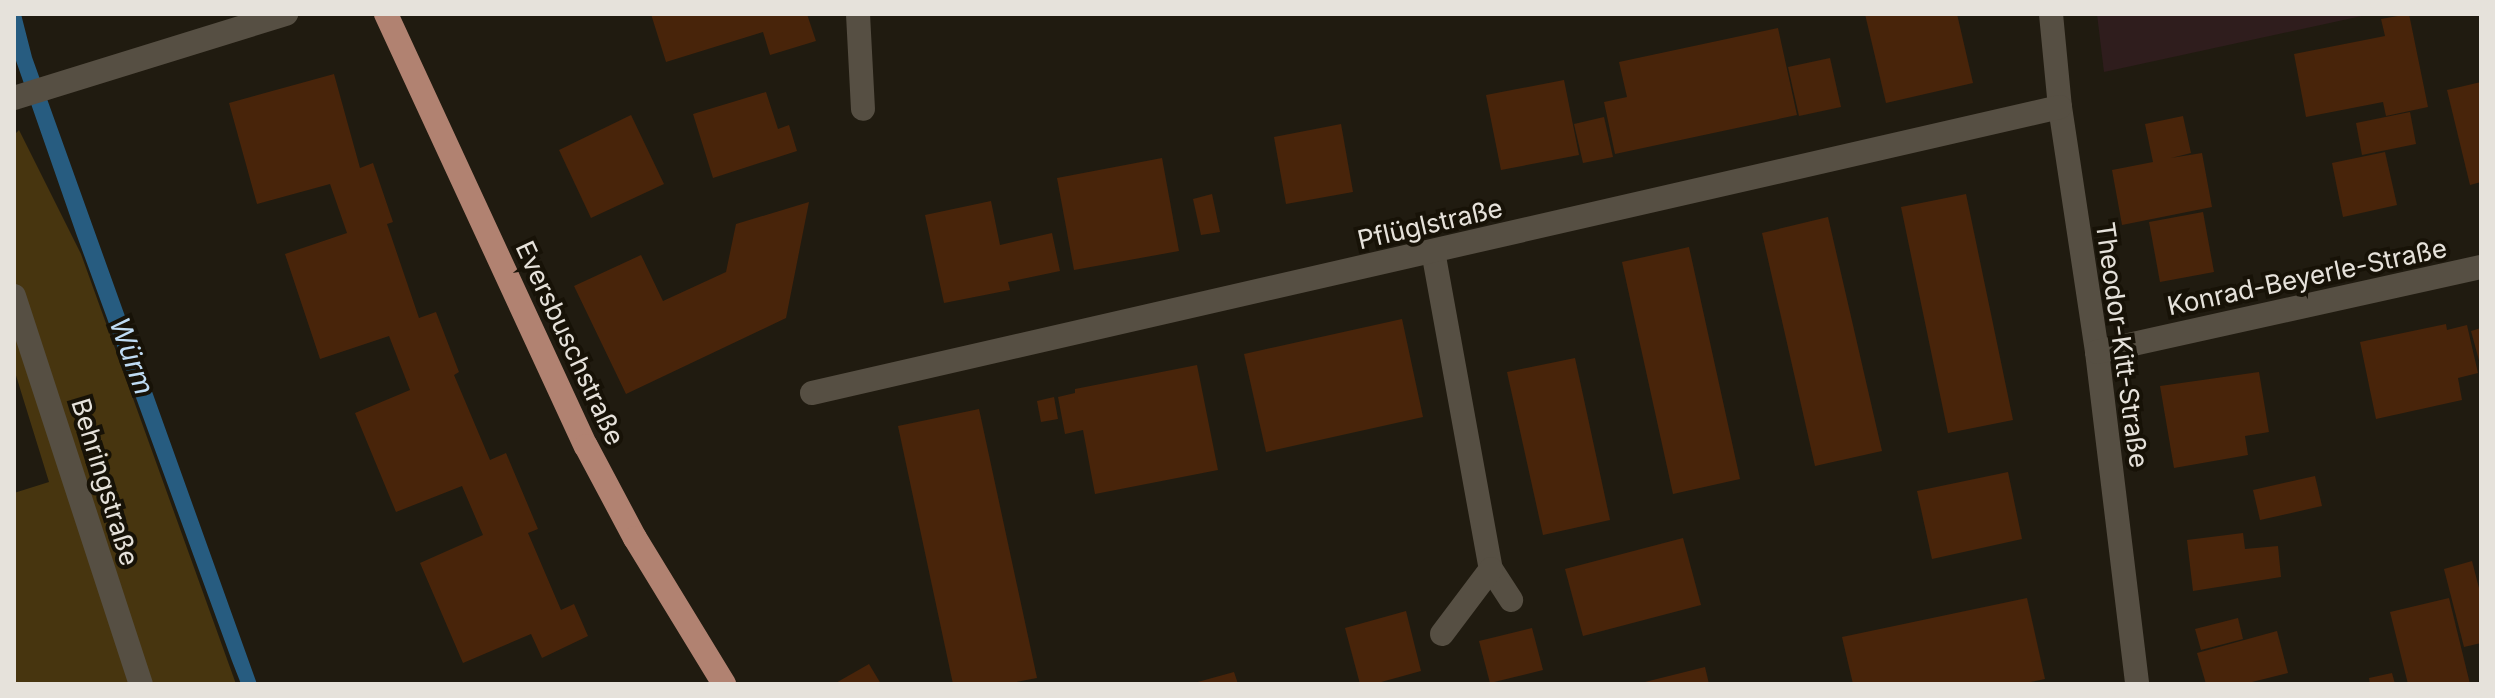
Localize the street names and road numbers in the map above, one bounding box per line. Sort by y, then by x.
street label: Pflüglstraße [1354,192,1506,256]
street label: Theodor-Kitt-Straße [2089,220,2155,470]
street label: Konrad-Beyerle-Straße [2164,232,2450,322]
street label: Eversbuschstraße [509,236,631,450]
street label: Behringstraße [65,395,145,569]

